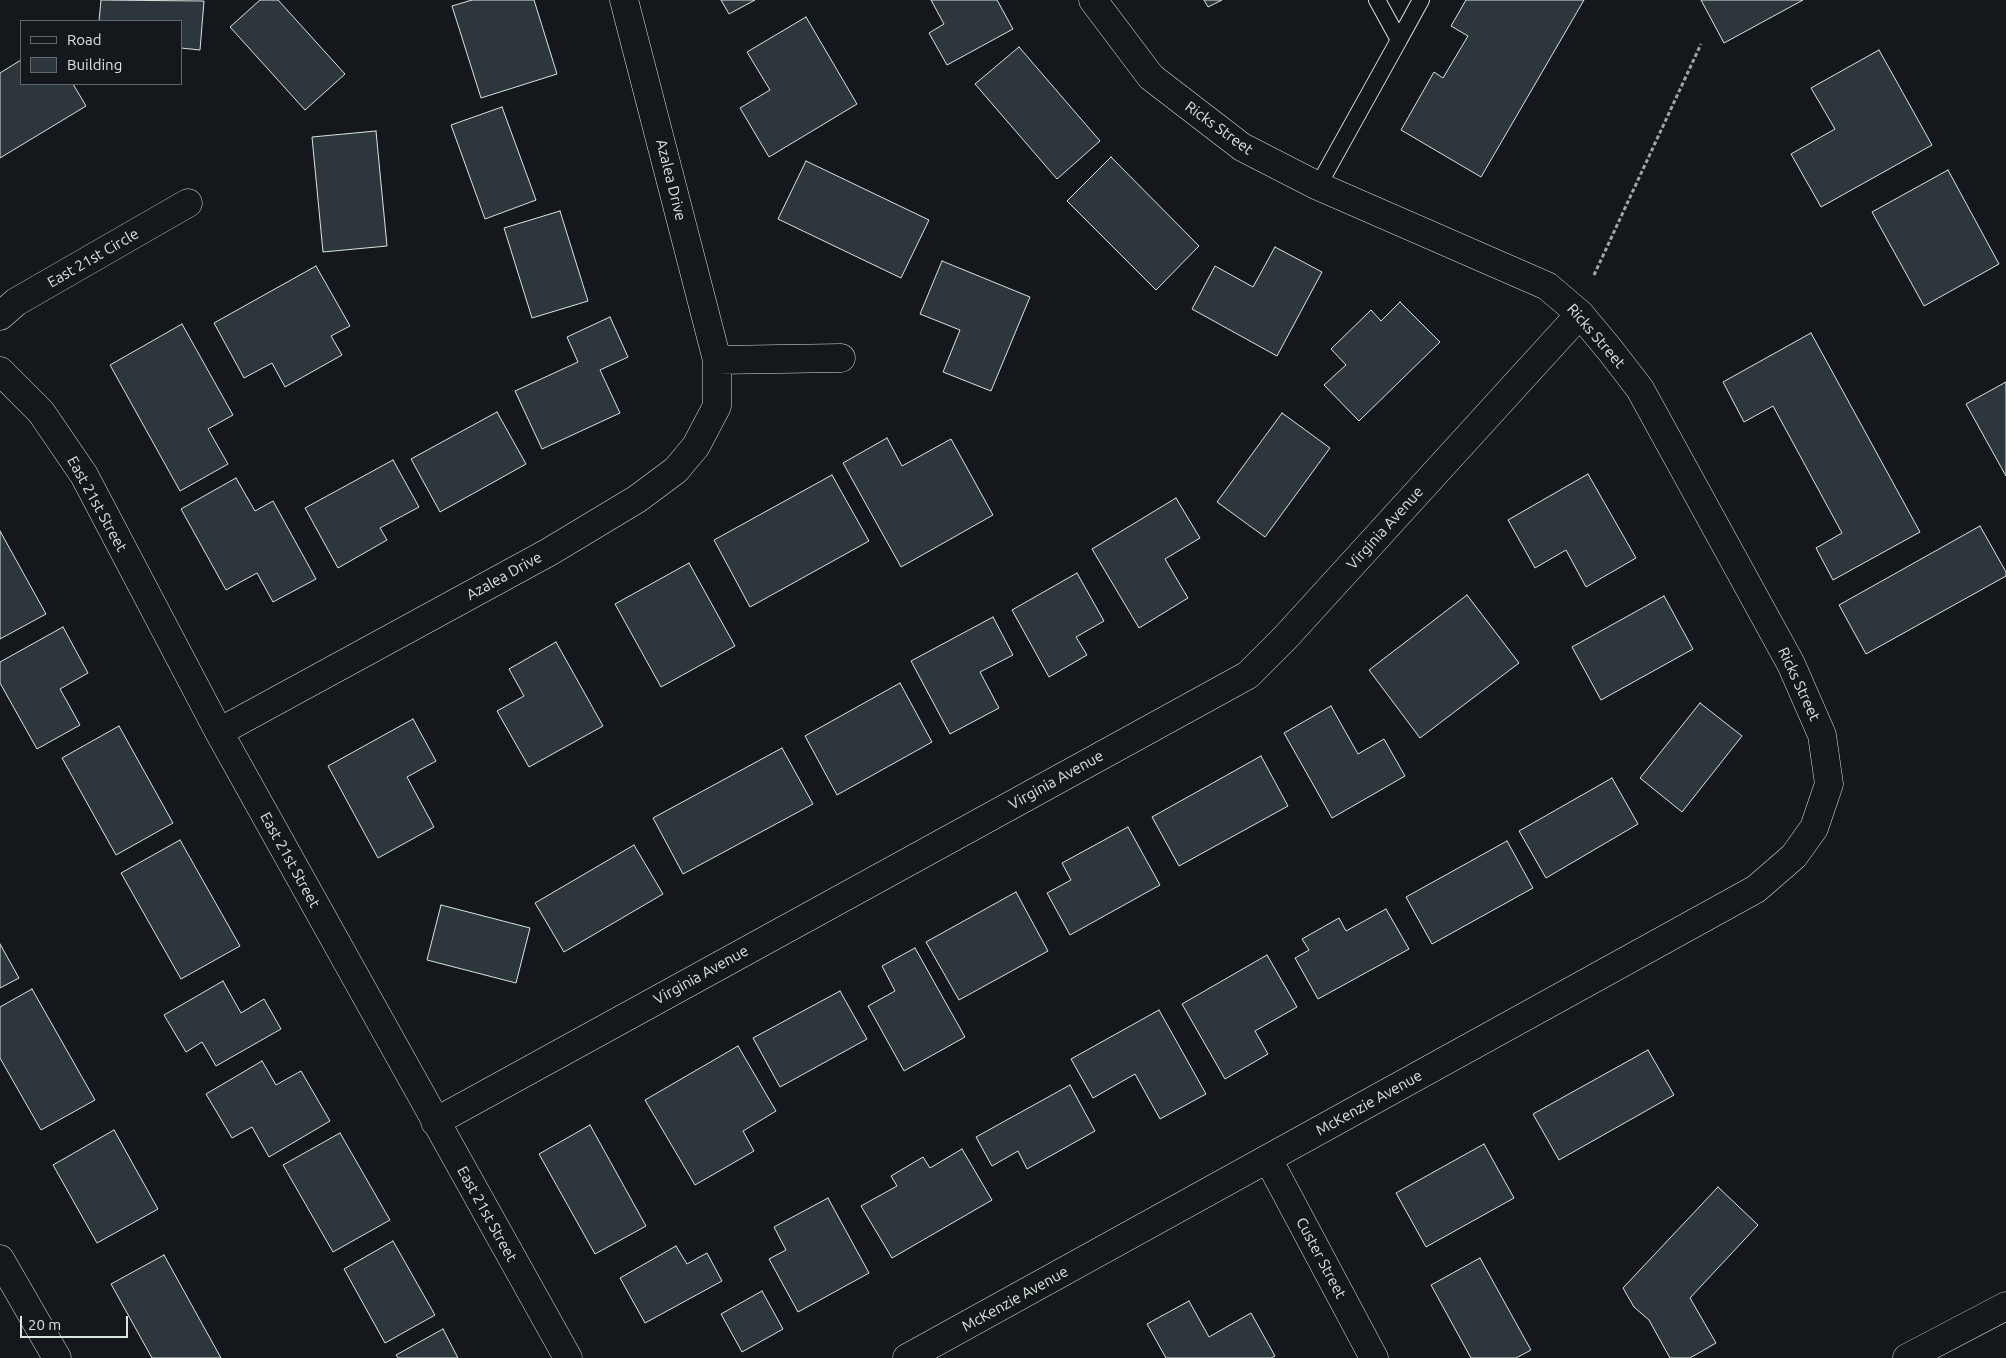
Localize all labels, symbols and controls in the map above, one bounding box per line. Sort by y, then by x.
legend [20,20,182,85]
text: Road [67,31,102,48]
text: Building [67,56,122,73]
street label: Ricks Street [1182,97,1256,159]
street label: Azalea Drive [652,137,690,223]
street label: East 21st Circle [44,225,142,291]
street label: Ricks Street [1563,300,1629,372]
street label: East 21st Street [63,453,131,555]
street label: Virginia Avenue [1343,483,1427,573]
street label: Azalea Drive [463,548,545,604]
street label: Ricks Street [1774,644,1824,724]
street label: Virginia Avenue [1006,747,1106,813]
street label: East 21st Street [256,809,324,911]
street label: Virginia Avenue [651,942,751,1008]
street label: McKenzie Avenue [1313,1066,1425,1140]
street label: East 21st Street [453,1163,521,1265]
street label: Custer Street [1292,1214,1350,1302]
street label: McKenzie Avenue [959,1262,1071,1336]
scale bar [22,1306,130,1338]
text: 20 m [28,1316,61,1333]

